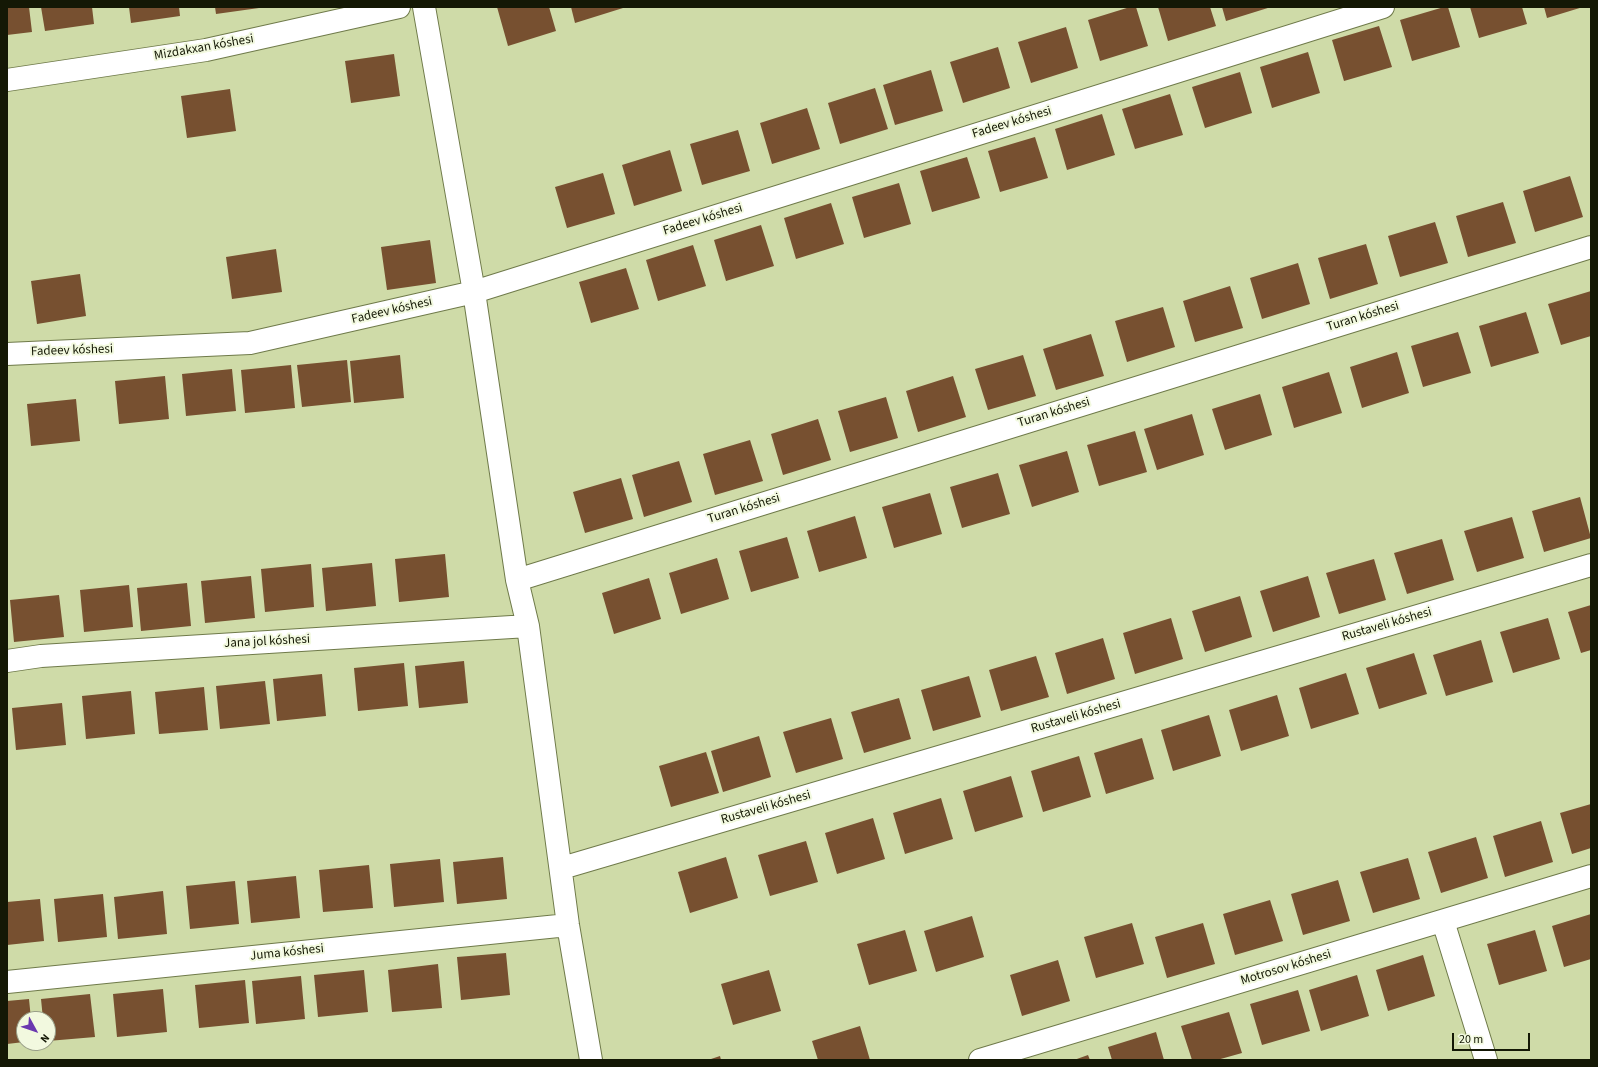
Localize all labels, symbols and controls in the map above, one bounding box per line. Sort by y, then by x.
street label: Mizdakxan kóshesi [153,32,255,64]
street label: Fadeev kóshesi [970,104,1054,142]
street label: Fadeev kóshesi [661,201,745,239]
street label: Fadeev kóshesi [350,294,434,328]
street label: Turan kóshesi [1325,299,1401,335]
street label: Fadeev kóshesi [31,342,113,360]
street label: Turan kóshesi [1016,395,1092,431]
street label: Turan kóshesi [706,491,782,527]
street label: Rustaveli kóshesi [1340,605,1434,645]
street label: Jana jol kóshesi [224,632,310,652]
street label: Rustaveli kóshesi [1029,697,1123,737]
street label: Rustaveli kóshesi [719,788,813,828]
street label: Juma kóshesi [249,941,325,965]
street label: Motrosov kóshesi [1239,947,1333,989]
north arrow [16,1011,56,1051]
scale bar [1454,1025,1532,1051]
text: N [37,1031,53,1046]
text: 20 m [1459,1031,1483,1048]

